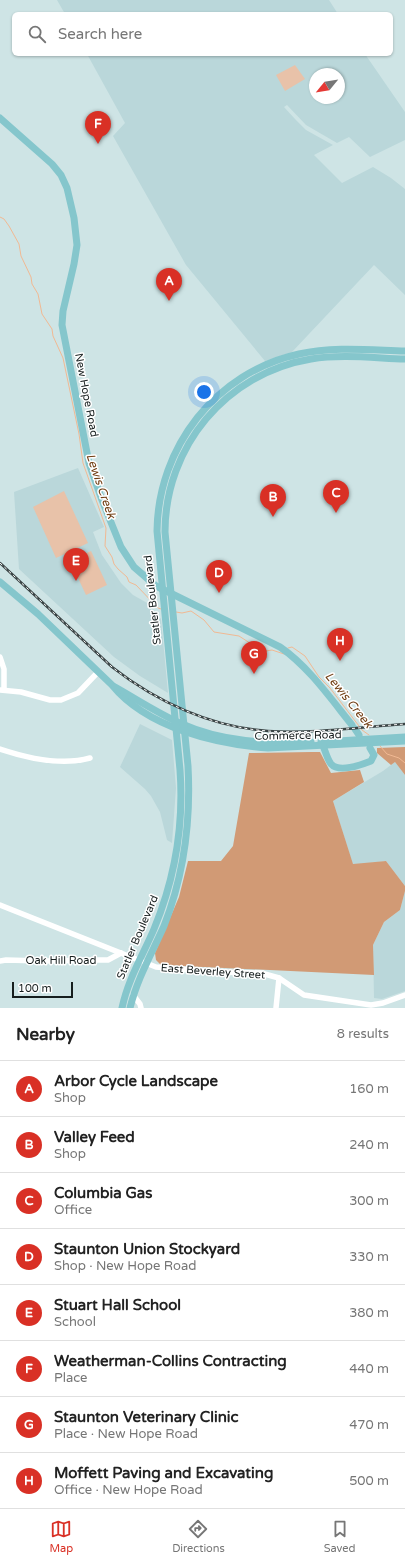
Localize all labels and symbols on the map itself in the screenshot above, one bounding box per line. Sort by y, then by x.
north arrow [309,68,345,104]
pin: F [85,111,111,144]
pin: A [156,268,182,301]
street label: New Hope Road [72,352,101,438]
your location [194,382,214,402]
water label: Lewis Creek [83,452,119,522]
pin: C [323,480,349,513]
pin: B [260,484,286,517]
pin: E [63,548,89,581]
street label: Statler Boulevard [141,555,164,645]
pin: D [206,560,232,593]
pin: H [327,628,353,661]
pin: G [241,641,267,674]
water label: Lewis Creek [322,669,377,732]
street label: Commerce Road [254,728,342,743]
street label: Statler Boulevard [114,893,161,981]
street label: Oak Hill Road [26,954,96,967]
street label: East Beverley Street [160,961,266,982]
scale bar [12,980,73,999]

